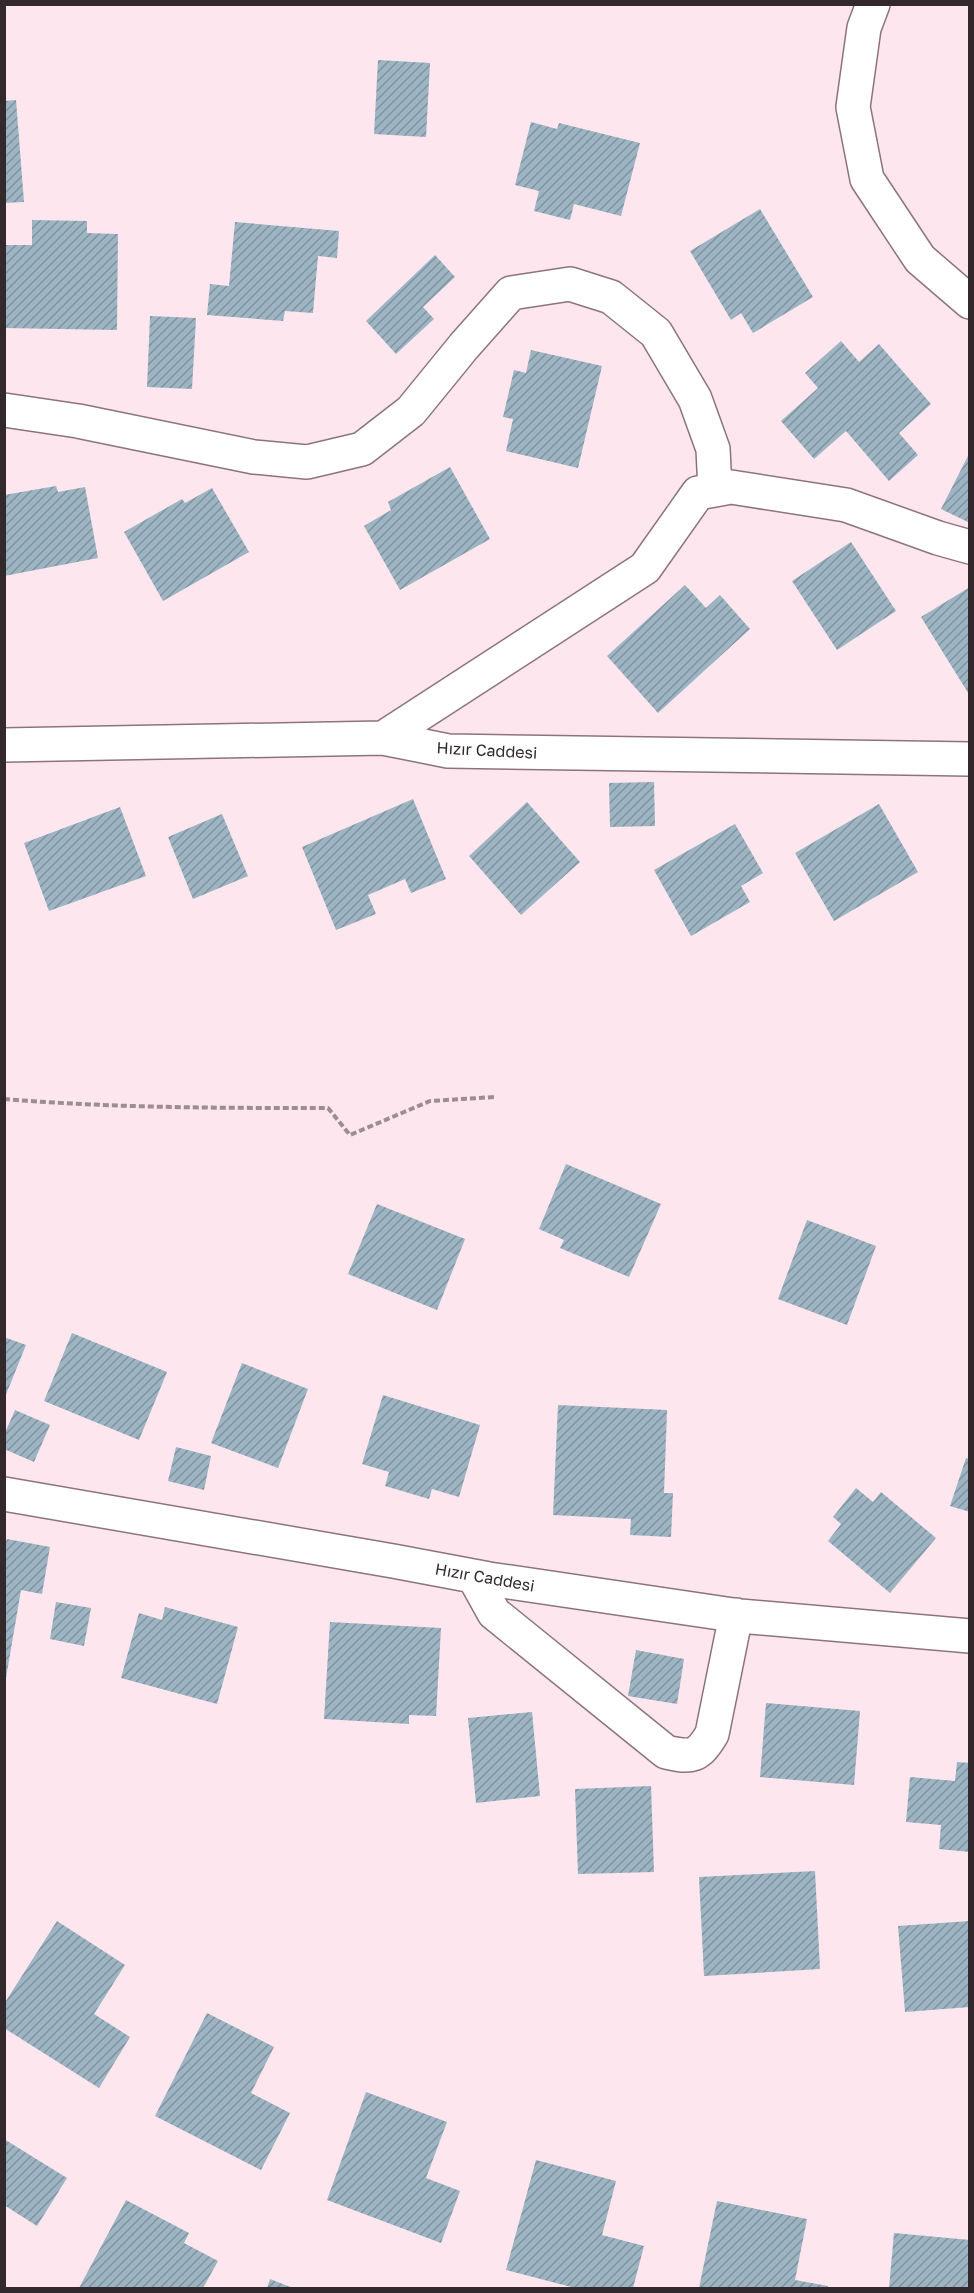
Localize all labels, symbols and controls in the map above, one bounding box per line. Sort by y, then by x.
street label: Hızır Caddesi [436,737,538,763]
street label: Hızır Caddesi [434,1558,536,1596]

